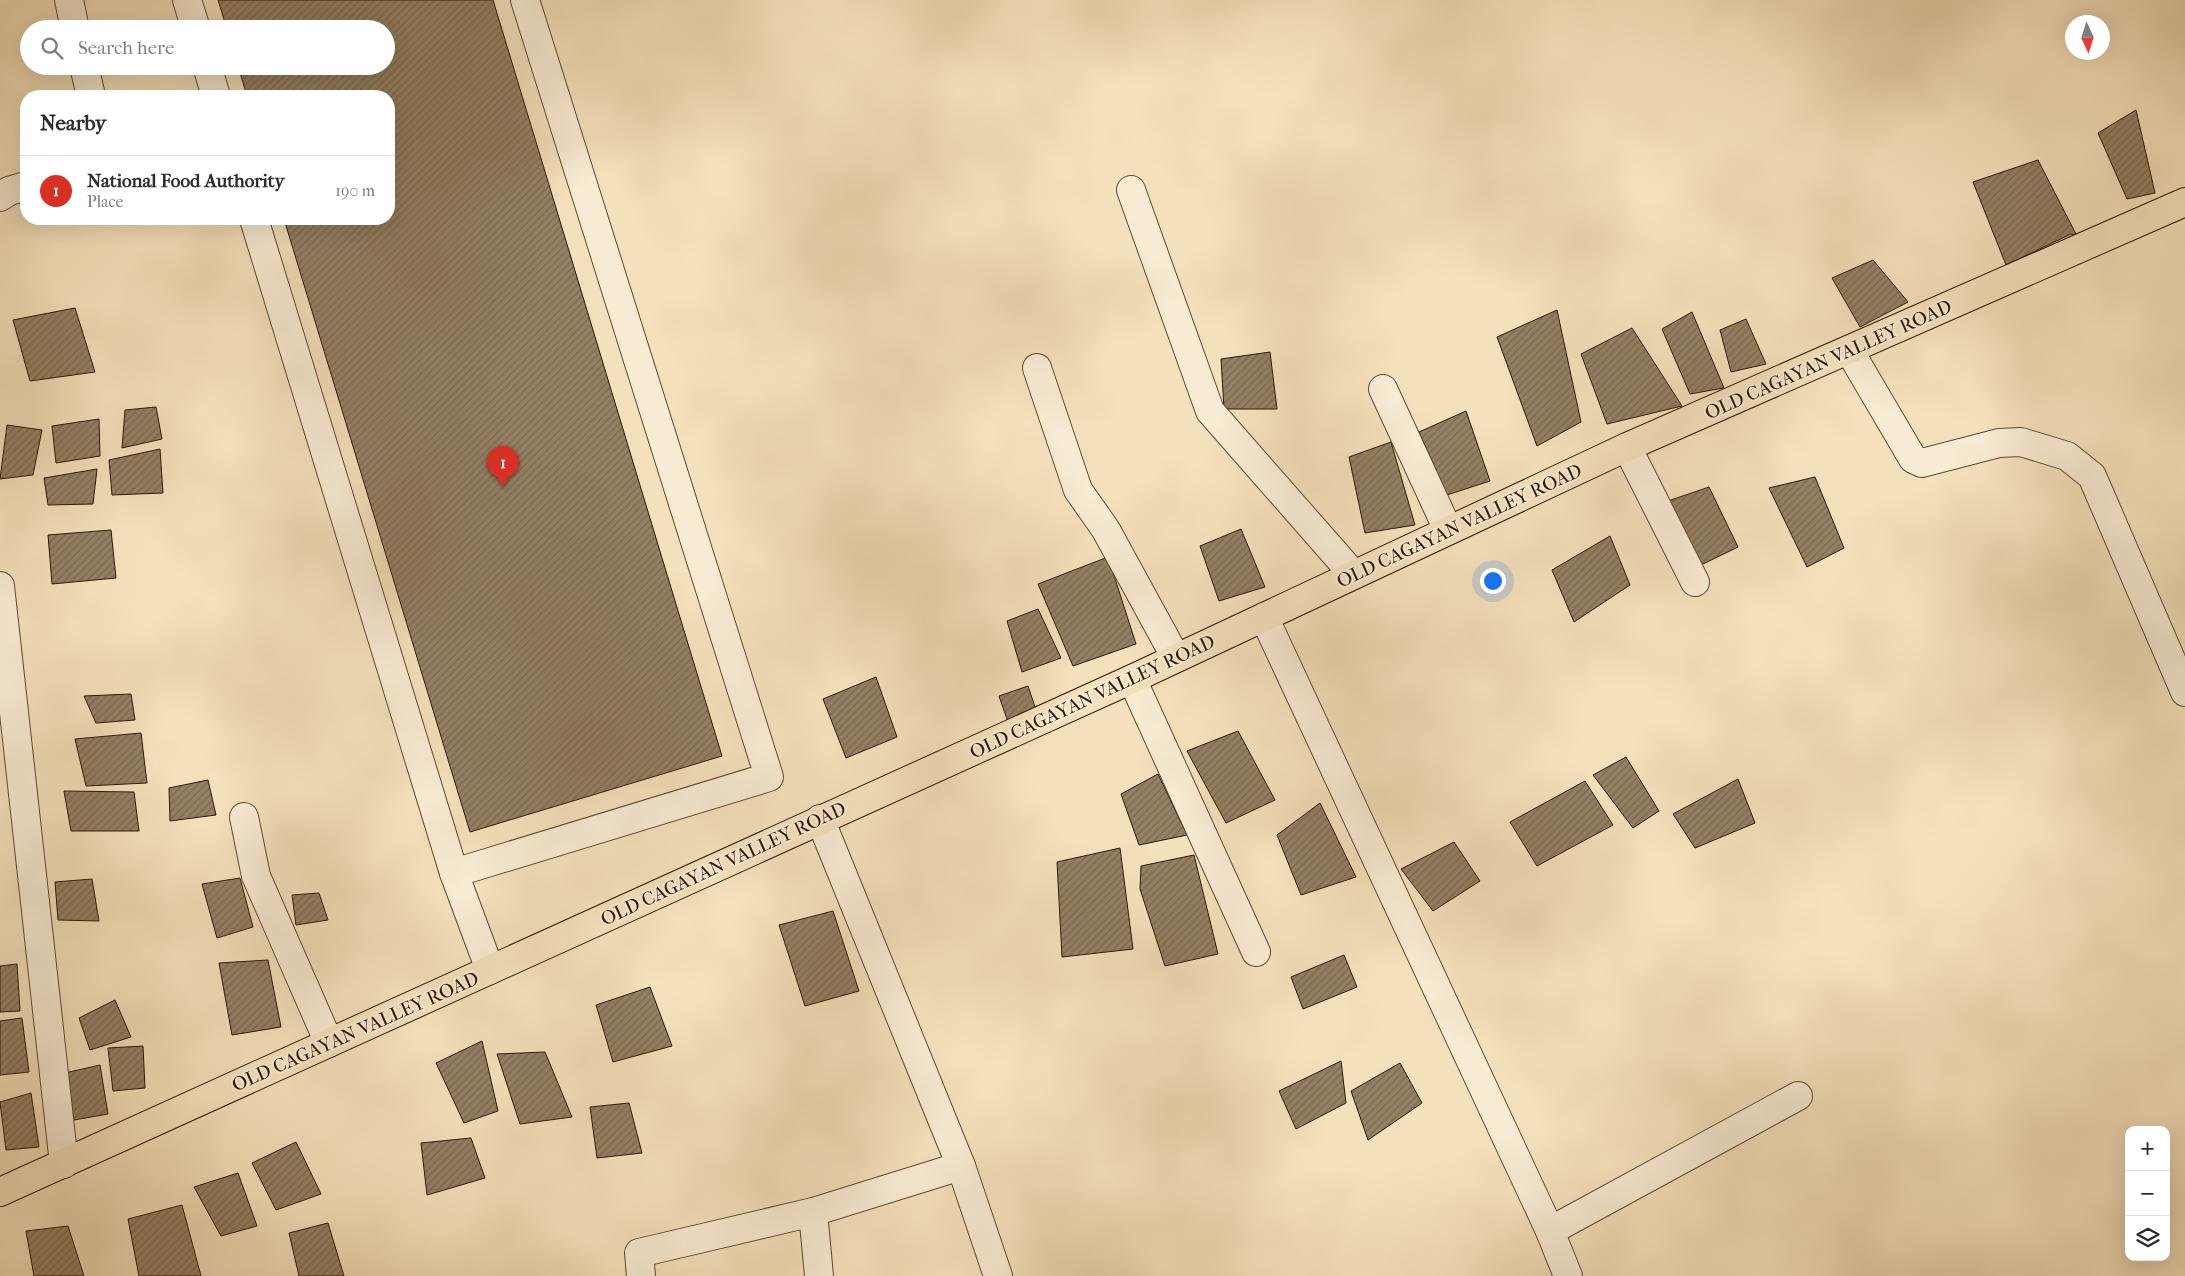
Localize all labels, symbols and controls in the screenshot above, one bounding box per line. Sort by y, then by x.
north arrow [2065,15,2110,60]
search box [20,20,395,75]
icon: search [38,34,66,62]
text: Search here [78,37,174,59]
text: Nearby [40,111,106,135]
text: National Food Authority [87,170,285,192]
text: 1 [53,181,59,200]
text: 190 m [335,181,375,200]
text: Place [87,192,123,211]
street label: OLD CAGAYAN VALLEY ROAD [1702,295,1955,424]
pin: 1 [487,446,519,487]
street label: OLD CAGAYAN VALLEY ROAD [1333,459,1585,592]
your location [1480,568,1506,594]
street label: OLD CAGAYAN VALLEY ROAD [966,630,1218,763]
street label: OLD CAGAYAN VALLEY ROAD [597,797,849,930]
street label: OLD CAGAYAN VALLEY ROAD [229,967,482,1096]
map controls [2125,1126,2170,1261]
button: + [2125,1126,2170,1171]
button: − [2125,1171,2170,1216]
button: layers [2125,1216,2170,1261]

